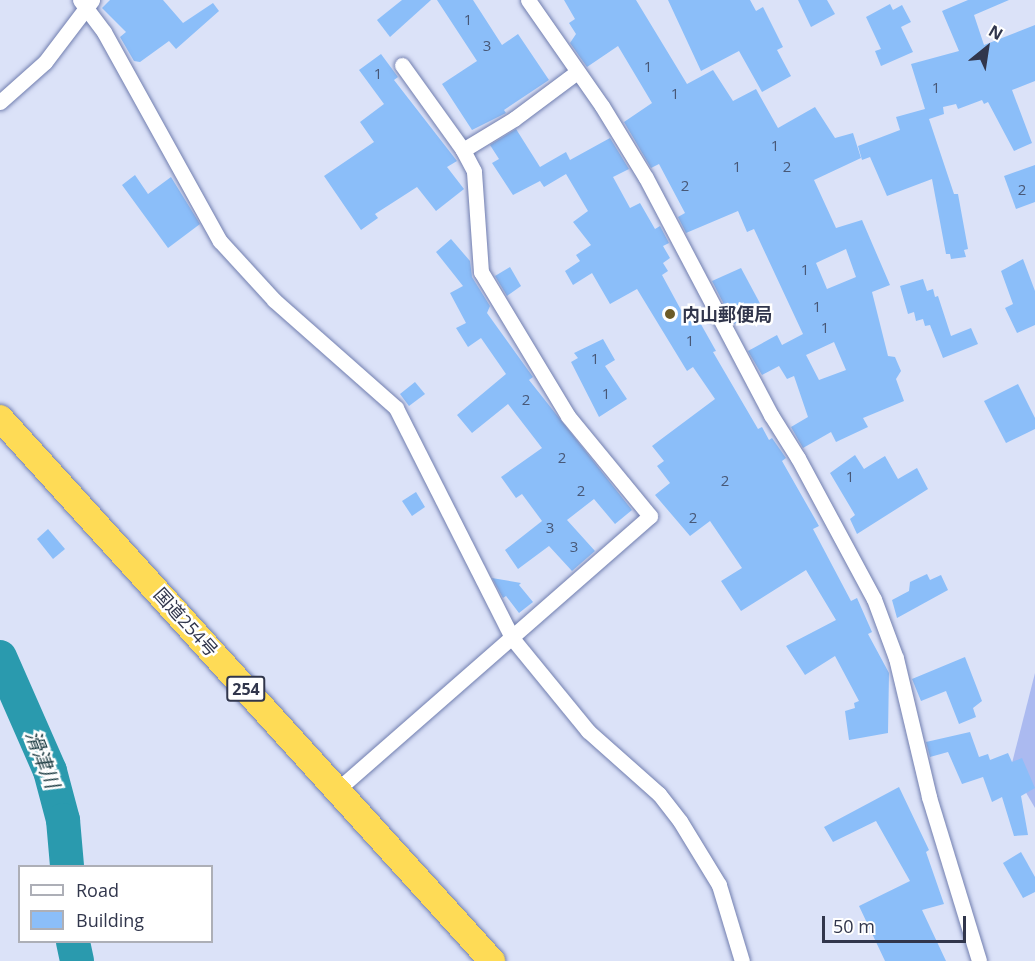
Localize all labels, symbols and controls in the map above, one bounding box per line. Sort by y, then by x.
house number: 1 [464,11,472,29]
north arrow [957,18,1017,78]
text: N [985,20,1007,45]
house number: 3 [483,37,491,55]
house number: 1 [644,58,652,76]
house number: 1 [374,65,382,83]
house number: 1 [932,79,940,97]
house number: 1 [671,85,679,103]
house number: 1 [771,137,779,155]
house number: 1 [733,158,741,176]
house number: 2 [783,158,791,176]
house number: 2 [681,177,689,195]
house number: 2 [1018,181,1026,199]
house number: 1 [801,261,809,279]
house number: 1 [813,298,821,316]
place label: 内山郵便局 [682,303,772,325]
marker: 内山郵便局 [663,307,677,321]
house number: 1 [821,319,829,337]
house number: 1 [686,332,694,350]
house number: 1 [591,350,599,368]
house number: 1 [602,385,610,403]
house number: 2 [522,391,530,409]
house number: 2 [558,449,566,467]
house number: 1 [846,468,854,486]
house number: 2 [721,472,729,490]
house number: 2 [577,482,585,500]
house number: 2 [689,509,697,527]
house number: 3 [546,519,554,537]
house number: 3 [570,538,578,556]
street label: 国道254号 [150,583,222,661]
road number: 254 [225,676,267,702]
water label: 滑津川 [21,727,65,791]
legend [18,865,213,943]
text: Road [76,878,119,902]
scale bar [825,904,969,942]
text: Building [76,908,144,932]
text: 50 m [833,914,875,938]

